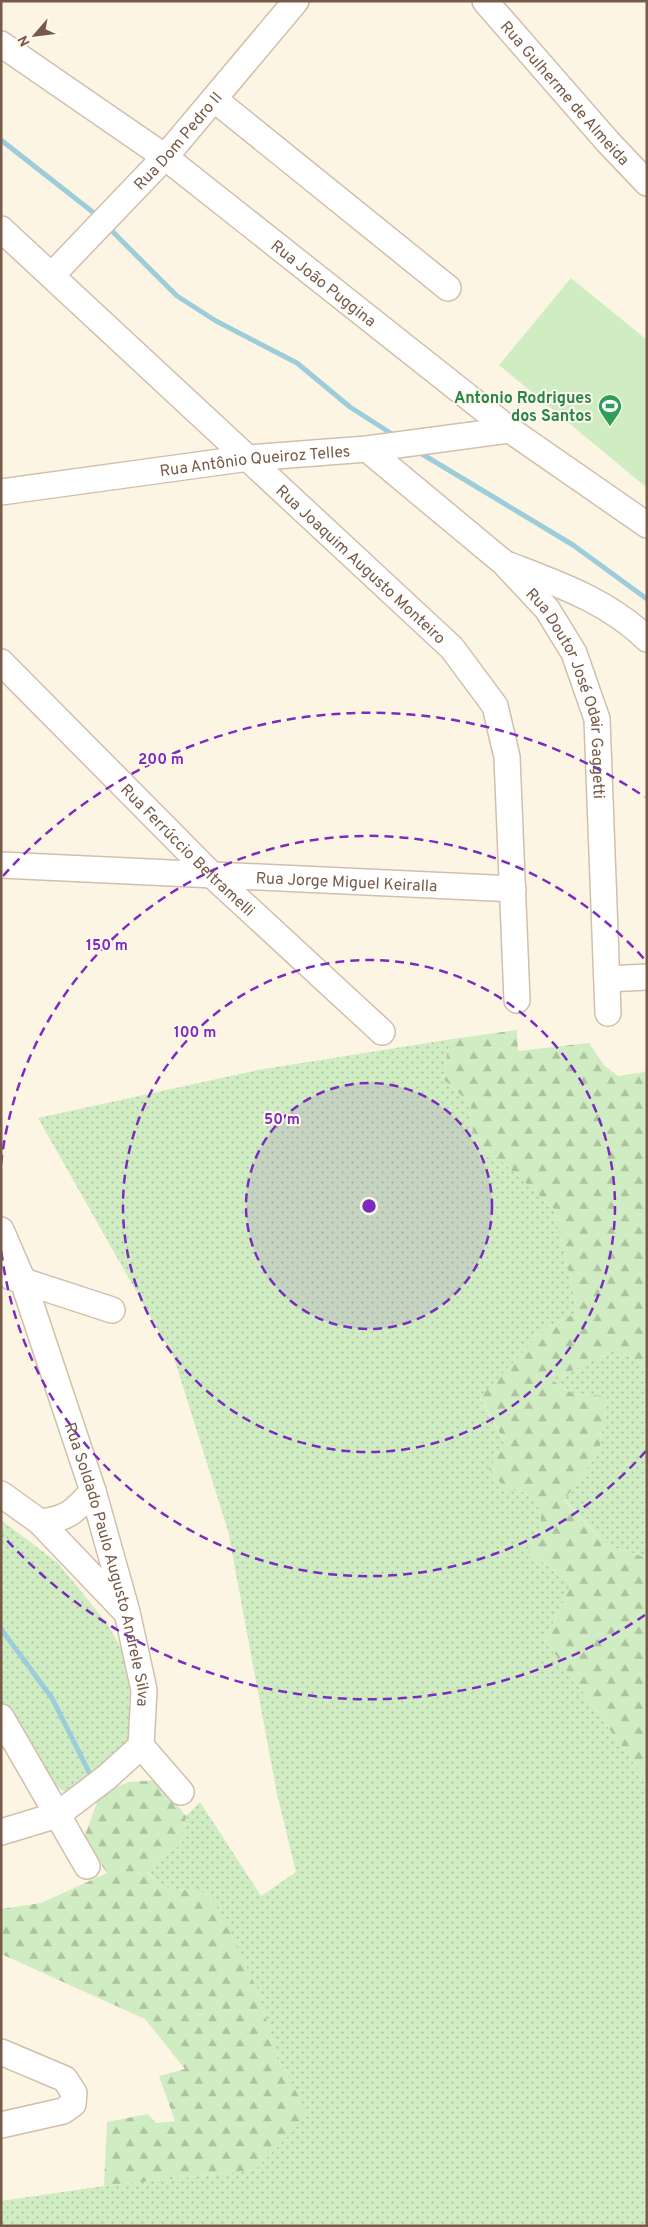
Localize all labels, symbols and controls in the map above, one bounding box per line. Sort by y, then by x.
north arrow [10,10,60,60]
street label: Rua Gulherme de Almeida [495,18,633,170]
text: N [15,32,35,49]
street label: Rua Dom Pedro II [131,88,227,195]
street label: Rua João Puggina [266,237,380,332]
place label: Antonio Rodrigues dos Santos [454,389,592,427]
sports icon: Antonio Rodrigues dos Santos [597,393,623,427]
street label: Rua Antônio Queiroz Telles [159,442,351,482]
street label: Rua Joaquim Augusto Monteiro [271,482,449,649]
street label: Rua Doutor José Odair Gaggetti [521,585,608,799]
text: 200 m [138,751,184,770]
street label: Rua Ferrúccio Beltramelli [115,780,258,922]
street label: Rua Jorge Miguel Keiralla [255,869,438,897]
text: 150 m [86,937,128,956]
text: 100 m [174,1024,216,1043]
text: 50 m [264,1111,300,1130]
centre of rings [360,1197,378,1215]
street label: Rua Soldado Paulo Augusto Andrele Silva [59,1420,152,1707]

